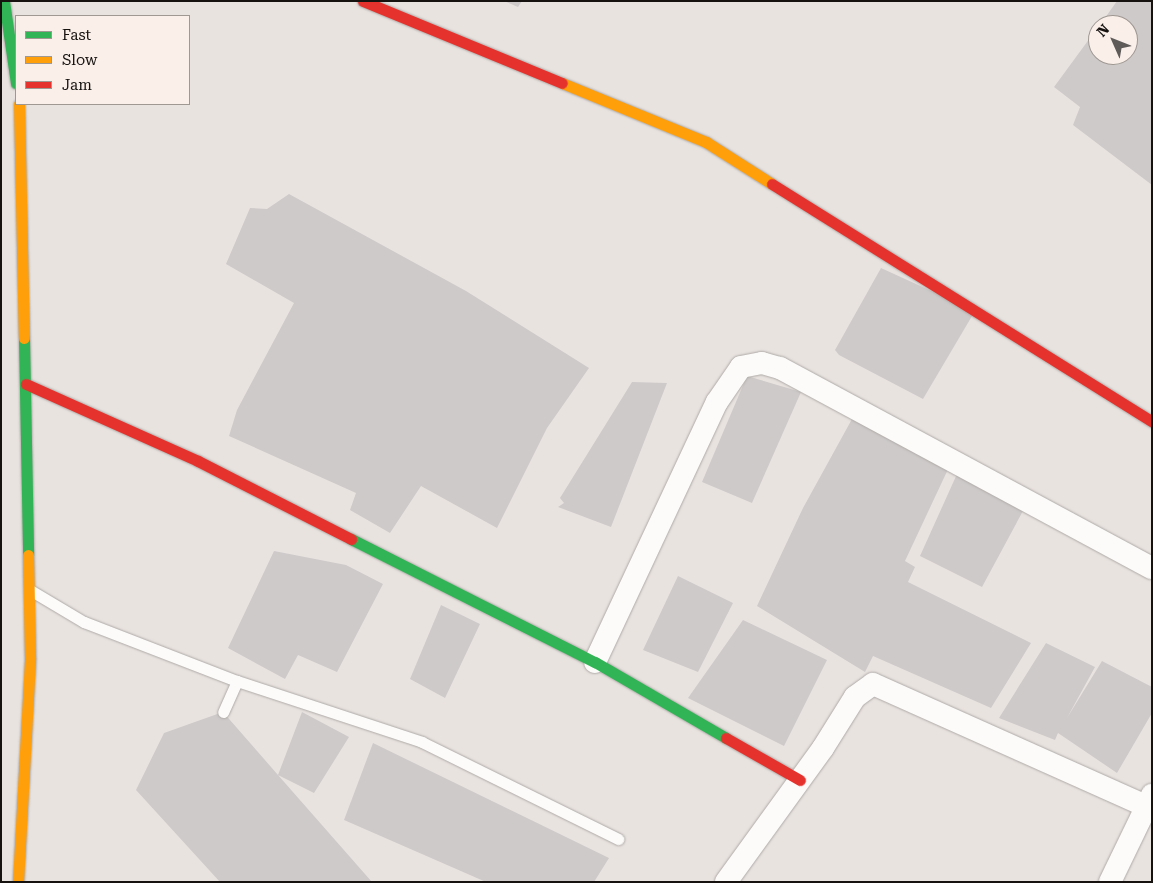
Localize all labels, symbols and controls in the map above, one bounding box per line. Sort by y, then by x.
legend [15,15,190,105]
north arrow [1088,15,1138,65]
text: N [1093,21,1112,40]
text: Fast [62,26,91,44]
text: Slow [62,51,97,69]
text: Jam [62,76,92,94]

